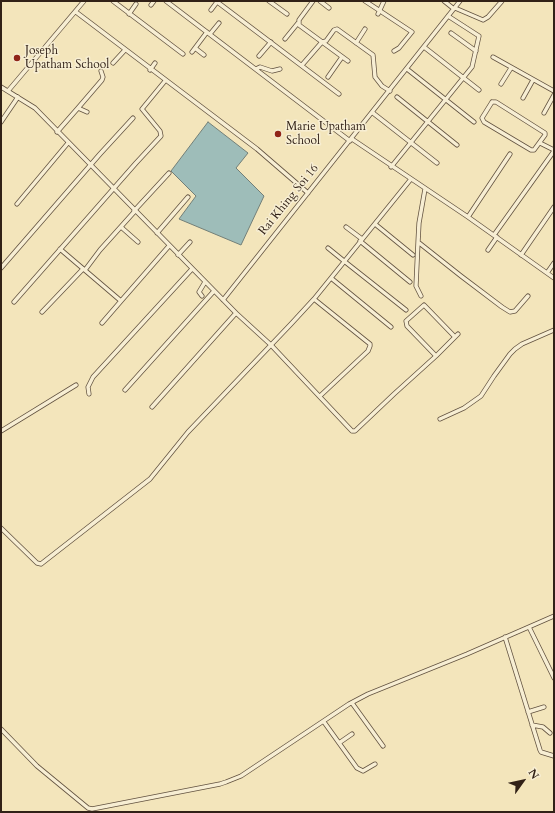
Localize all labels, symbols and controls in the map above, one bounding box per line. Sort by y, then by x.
place label: Joseph Upatham School [25,44,109,72]
marker: Joseph Upatham School [12,53,22,63]
place label: Marie Upatham School [286,120,366,148]
marker: Marie Upatham School [273,129,283,139]
street label: Rai Khing Soi 16 [256,162,322,238]
north arrow [503,761,543,801]
text: N [525,766,542,782]

